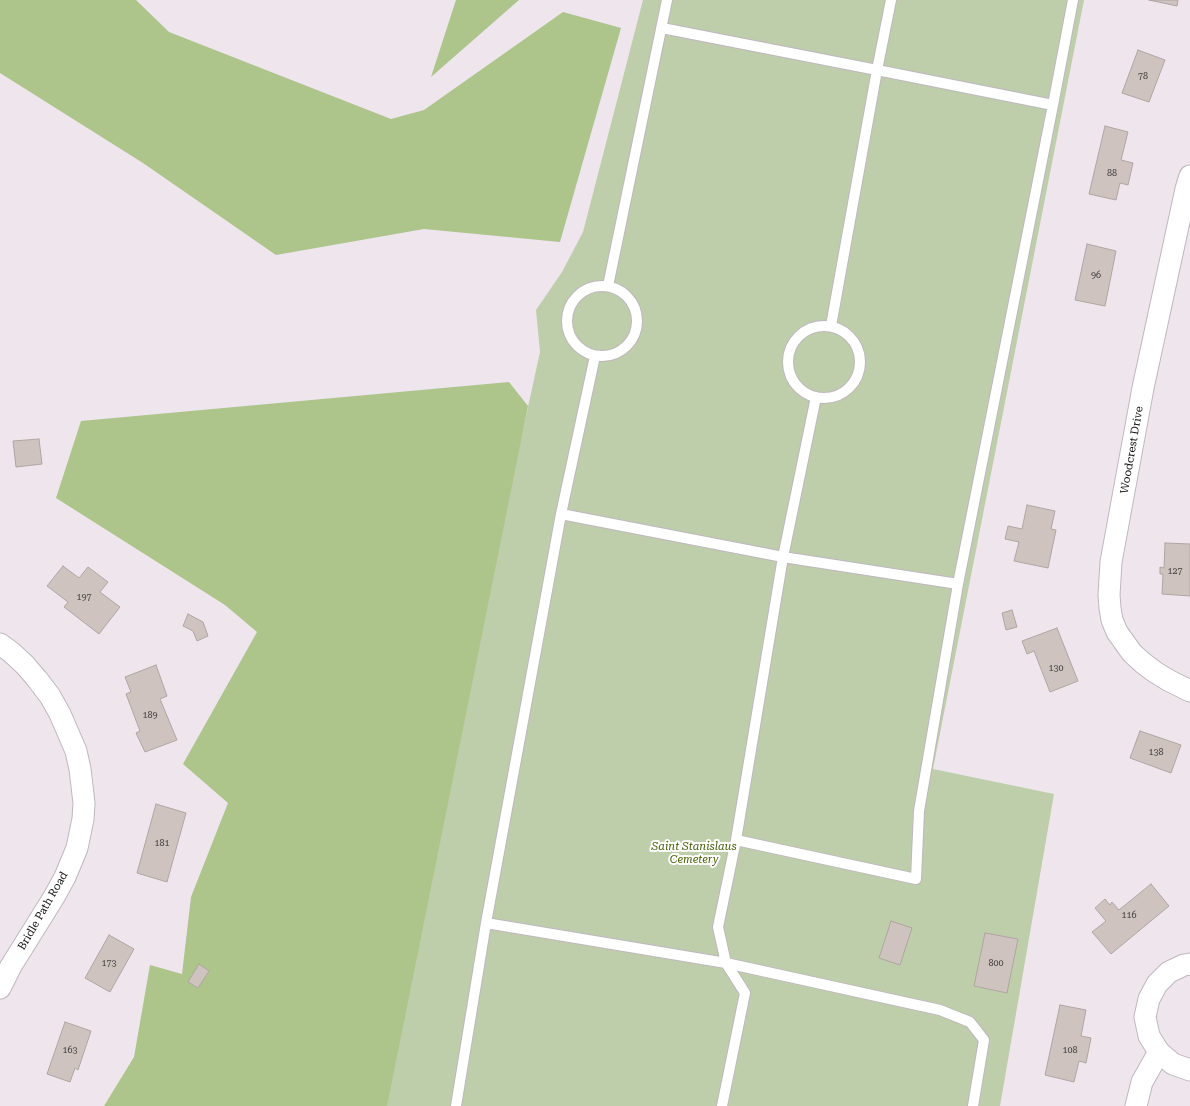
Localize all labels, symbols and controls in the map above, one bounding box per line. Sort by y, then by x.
house number: 78 [1138,71,1148,81]
house number: 88 [1107,168,1117,178]
house number: 96 [1091,270,1101,280]
street label: Woodcrest Drive [1118,405,1146,495]
house number: 127 [1167,566,1183,576]
house number: 197 [76,592,92,602]
house number: 130 [1048,663,1064,673]
house number: 189 [142,710,158,720]
house number: 138 [1148,747,1164,757]
house number: 181 [154,838,170,848]
park label: Saint Stanislaus Cemetery [651,840,737,866]
street label: Bridle Path Road [15,869,71,953]
house number: 116 [1121,910,1137,920]
house number: 173 [101,958,117,968]
house number: 800 [988,958,1004,968]
house number: 163 [62,1045,78,1055]
house number: 108 [1062,1045,1078,1055]

